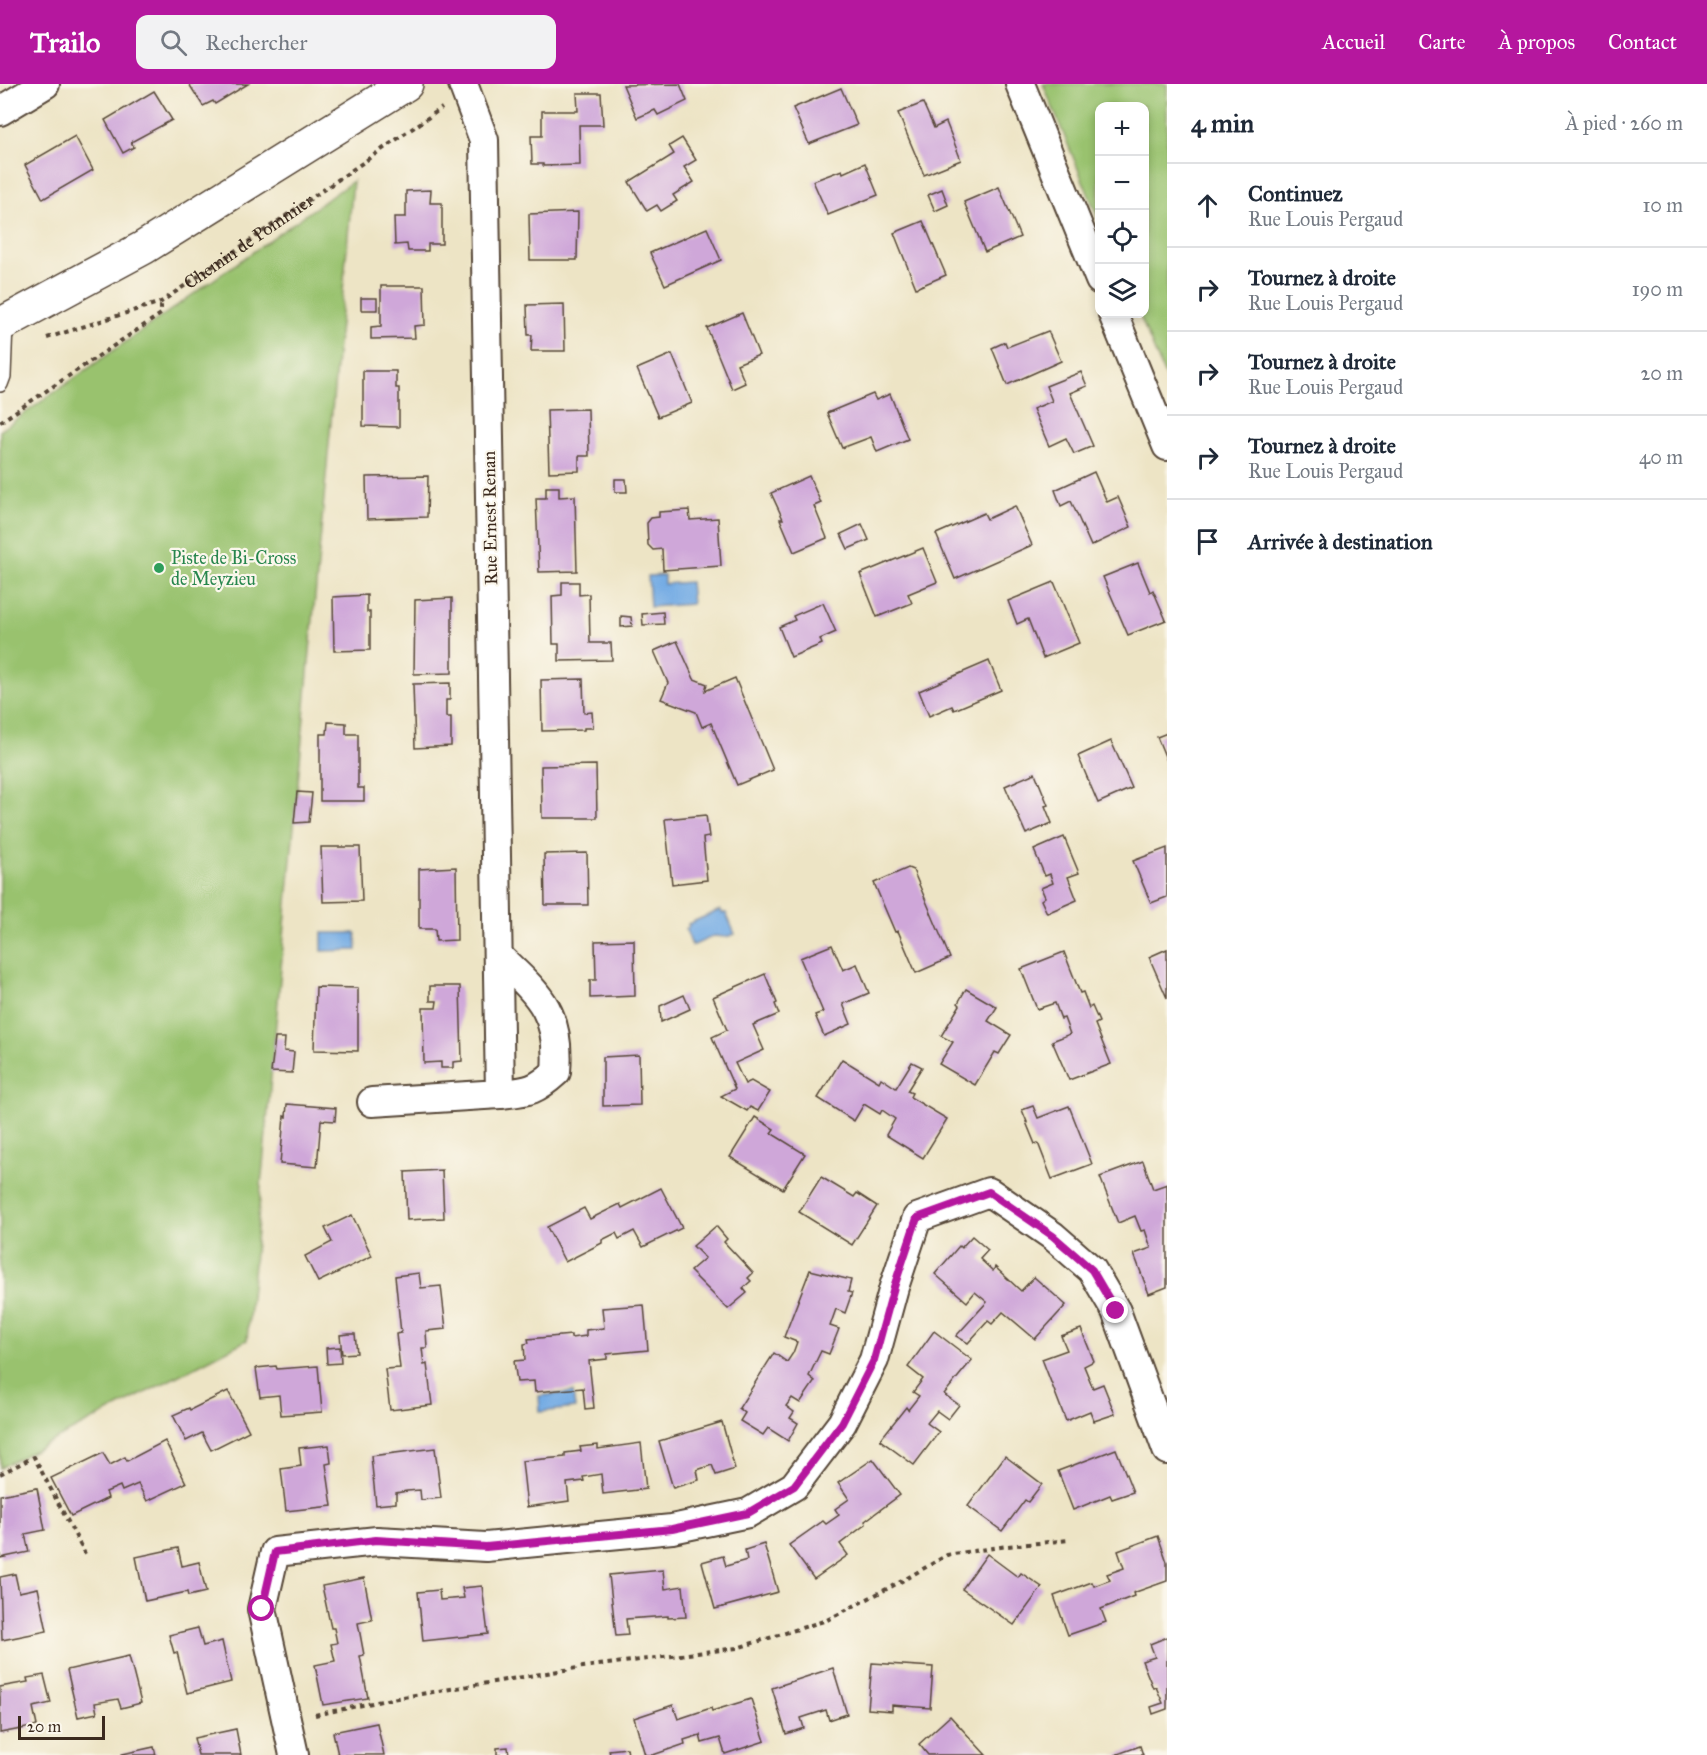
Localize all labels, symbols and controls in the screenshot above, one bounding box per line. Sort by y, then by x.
search box [136,15,556,69]
text: Trailo [30,25,100,60]
icon: search [157,26,190,59]
text: Rechercher [205,29,307,56]
text: Accueil [1322,29,1385,55]
text: Carte [1418,29,1466,55]
text: À propos [1499,29,1575,55]
text: Contact [1608,29,1677,55]
map controls [1095,102,1149,318]
button: + [1095,102,1149,156]
text: 4 min [1191,107,1254,139]
text: À pied · 260 m [1566,111,1683,135]
button: − [1095,156,1149,210]
text: Continuez [1248,180,1343,207]
street label: Chemin de Pommier [180,189,318,294]
icon: ahead [1191,189,1224,222]
text: 10 m [1642,193,1683,217]
text: Rue Louis Pergaud [1248,207,1403,231]
button: locate [1095,210,1149,264]
button: layers [1095,264,1149,318]
text: Tournez à droite [1248,264,1396,291]
icon: right [1191,273,1224,306]
text: 190 m [1632,277,1683,301]
text: Rue Louis Pergaud [1248,291,1403,315]
text: Tournez à droite [1248,348,1396,375]
icon: right [1191,357,1224,390]
text: 20 m [1640,361,1683,385]
text: Rue Louis Pergaud [1248,375,1403,399]
text: Tournez à droite [1248,432,1396,459]
icon: right [1191,441,1224,474]
text: 40 m [1639,445,1683,469]
street label: Rue Ernest Renan [478,450,502,585]
text: Rue Louis Pergaud [1248,459,1403,483]
icon: arrive [1191,525,1224,558]
text: Arrivée à destination [1248,528,1433,555]
place label: Piste de Bi-Cross de Meyzieu [171,547,296,590]
marker: Piste de Bi-Cross de Meyzieu [152,561,166,575]
route end [1102,1297,1128,1323]
route start [248,1595,274,1621]
scale bar [18,1713,105,1740]
text: 20 m [27,1717,61,1736]

